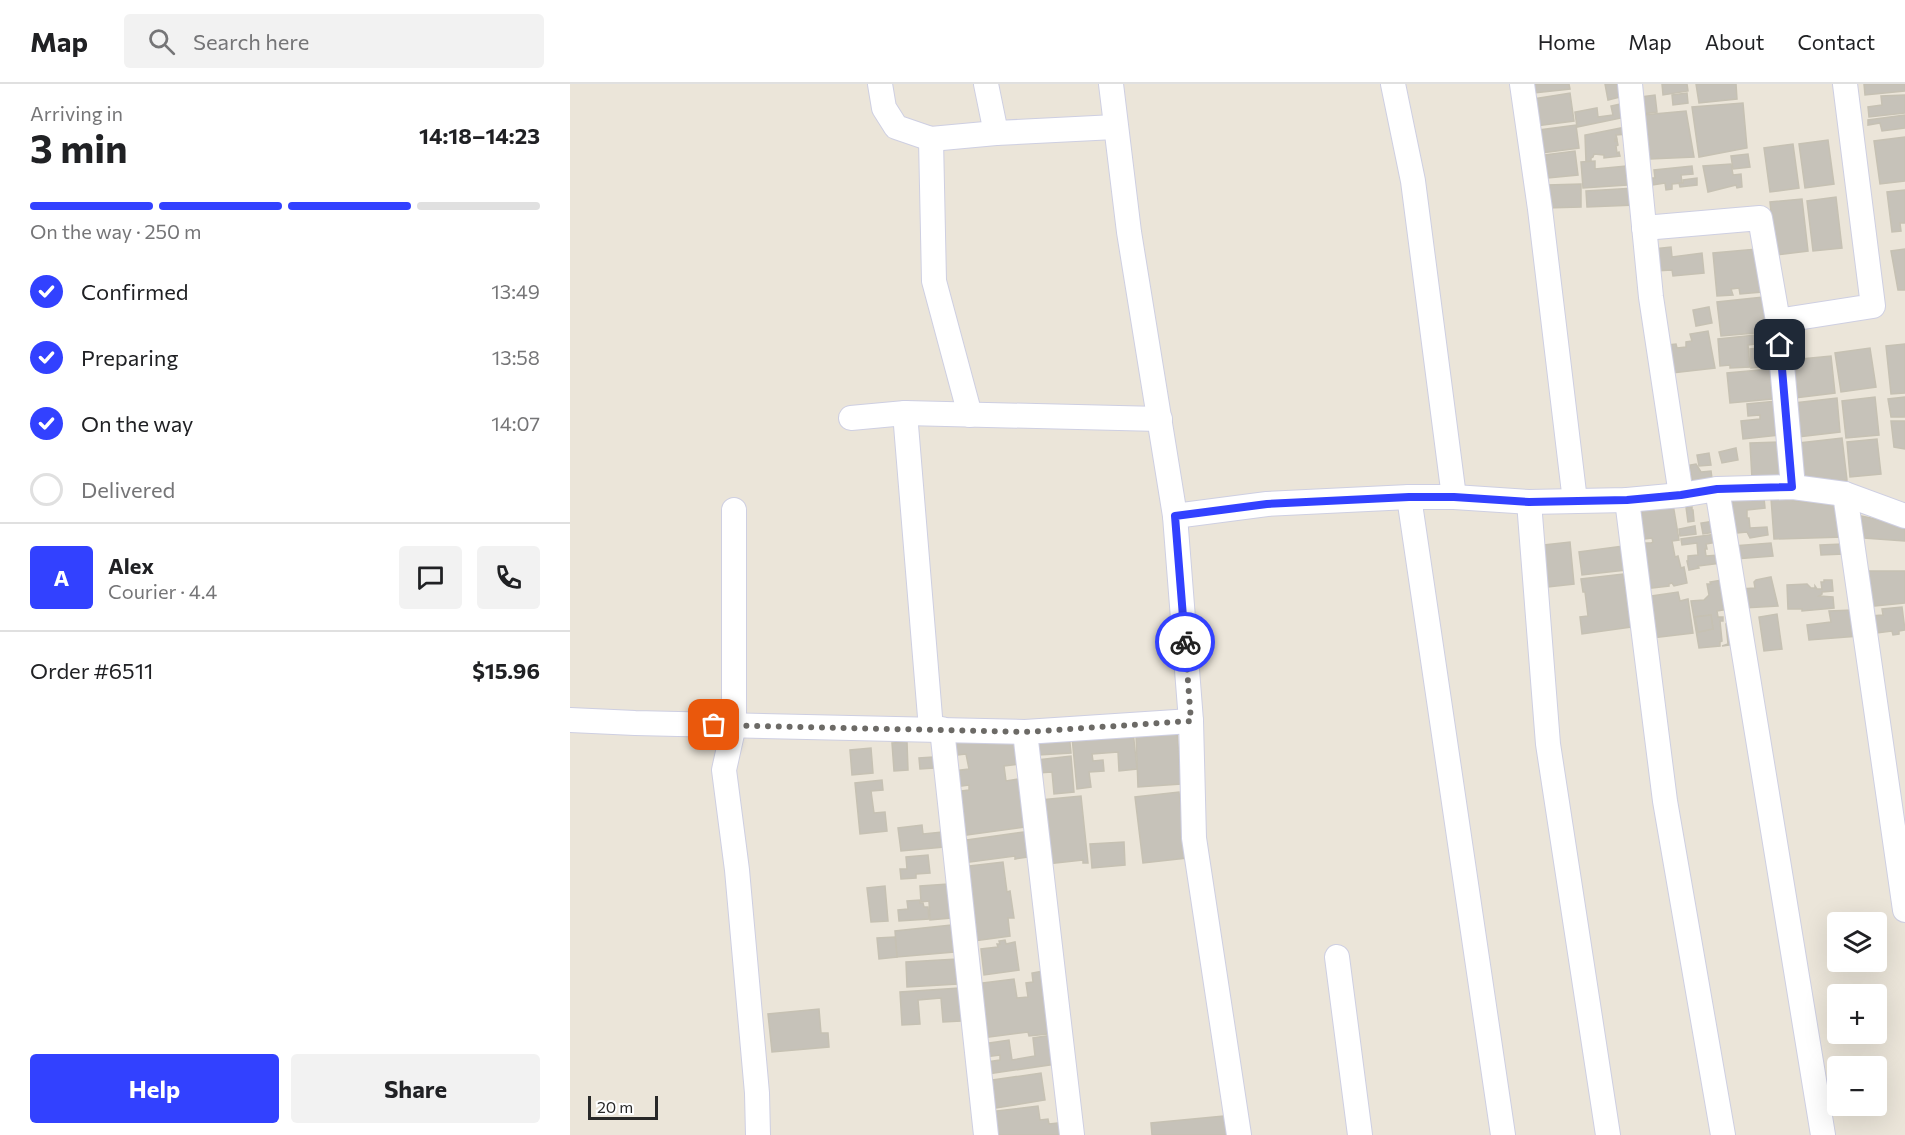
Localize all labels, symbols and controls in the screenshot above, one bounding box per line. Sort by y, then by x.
search box [124,14,544,68]
text: Map [30,24,88,58]
icon: search [145,25,178,58]
text: Search here [193,28,309,55]
text: Home [1538,29,1595,54]
text: Map [1628,29,1672,54]
text: About [1705,29,1764,54]
text: Contact [1797,29,1875,54]
text: Arriving in [30,101,123,125]
text: 14:18–14:23 [419,122,540,149]
text: 3 min [30,123,128,171]
text: On the way · 250 m [30,219,201,243]
icon: check [30,275,63,308]
text: Confirmed [81,278,188,305]
text: 13:49 [491,279,540,303]
pin [1754,319,1805,370]
icon: home [1763,328,1796,361]
icon: check [30,341,63,374]
text: Preparing [81,344,178,371]
text: 13:58 [492,345,540,369]
icon: check [30,407,63,440]
text: On the way [81,410,193,437]
text: 14:07 [491,411,540,435]
text: Delivered [81,476,175,503]
button: chat [399,546,462,609]
button: phone [477,546,540,609]
text: Alex [108,552,154,579]
text: A [54,564,69,591]
text: Courier · 4.4 [108,579,217,603]
courier [1155,612,1215,672]
icon: bike [1169,626,1202,659]
text: Order #6511 [30,657,154,684]
text: $15.96 [472,657,540,684]
pin [688,699,739,750]
icon: bag [697,708,730,741]
map controls [1827,912,1887,1116]
button: layers [1827,912,1887,972]
button: + [1827,984,1887,1044]
button: Help [30,1054,279,1123]
button: Share [291,1054,540,1123]
button: − [1827,1056,1887,1116]
scale bar [588,1093,658,1120]
text: 20 m [597,1097,633,1116]

